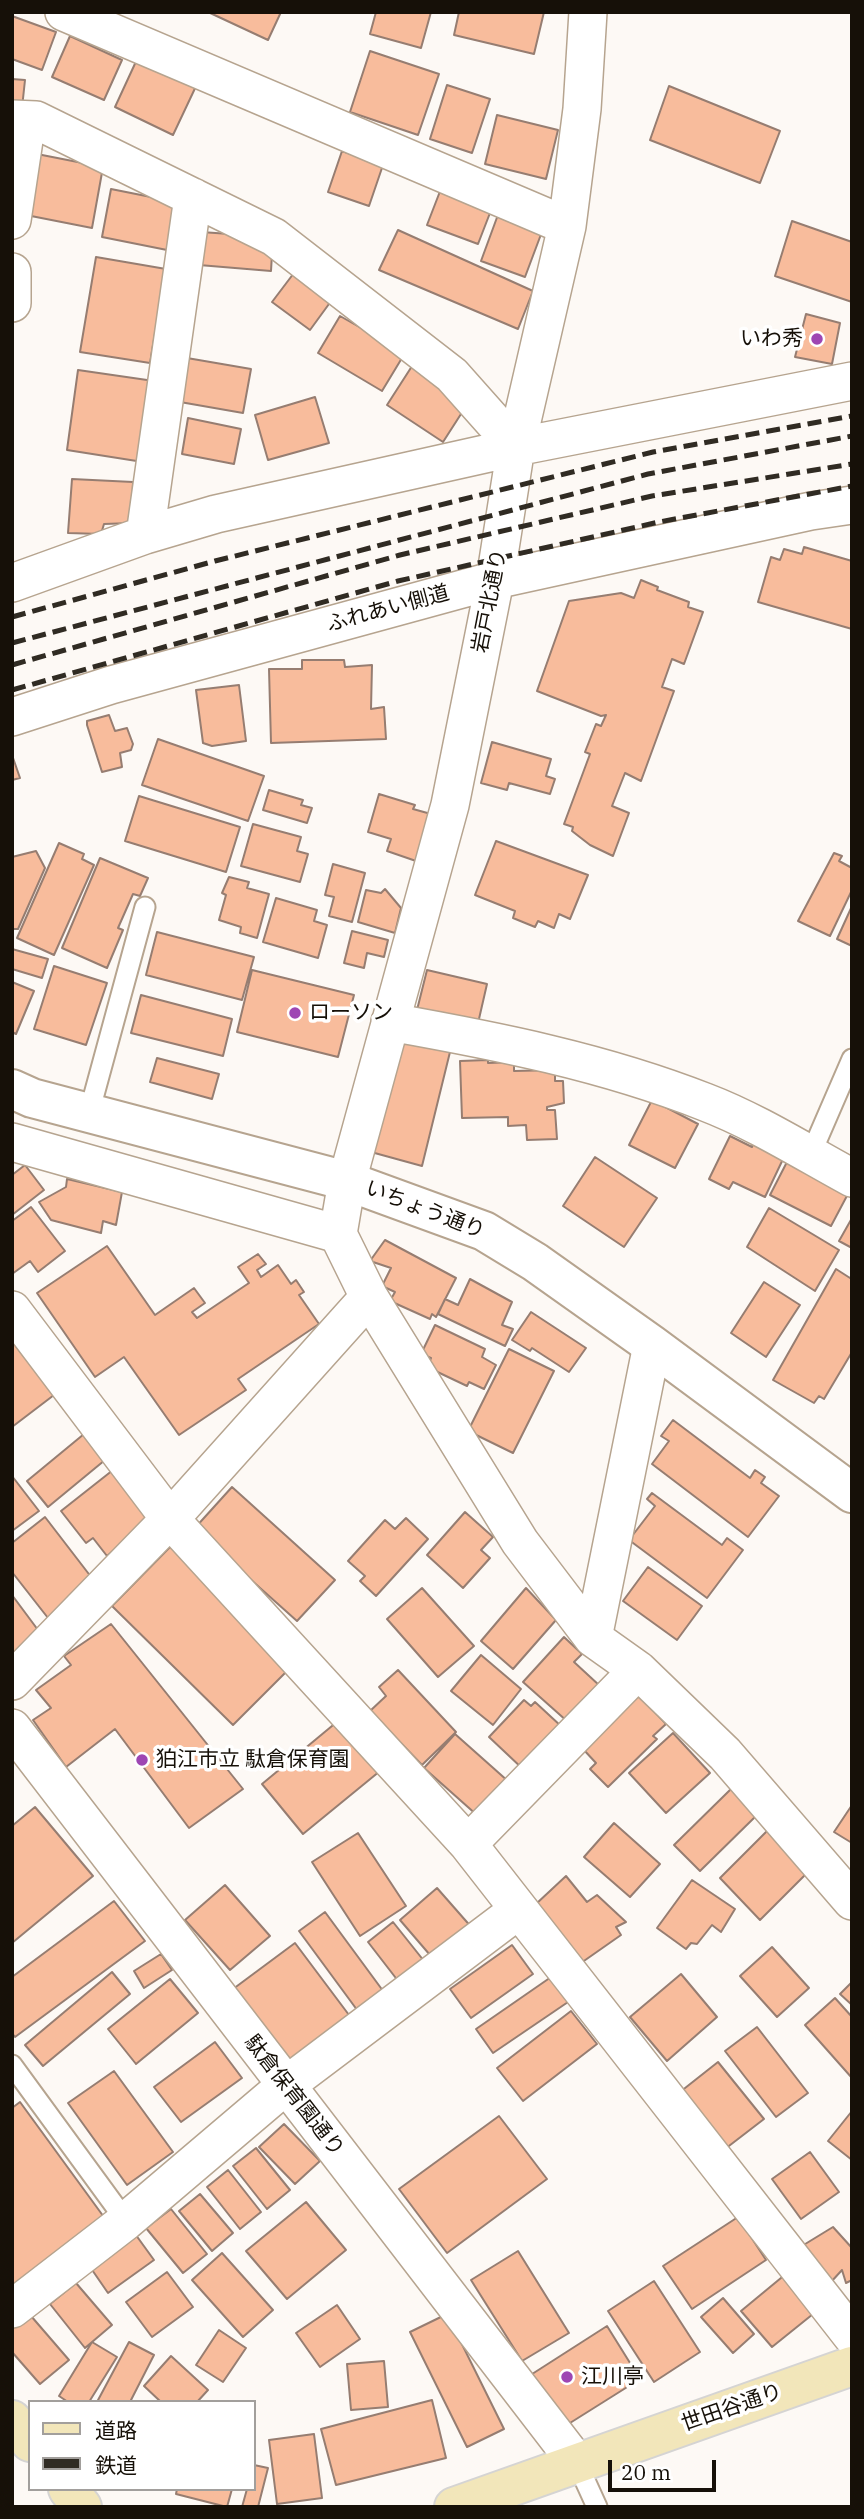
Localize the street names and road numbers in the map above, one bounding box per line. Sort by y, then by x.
street label: 岩戸北通り [468,547,512,655]
street label: ふれあい側道 [324,581,452,637]
street label: いちょう通り [362,1176,488,1244]
street label: 駄倉保育園通り [239,2030,349,2162]
street label: 世田谷通り [678,2379,786,2437]

